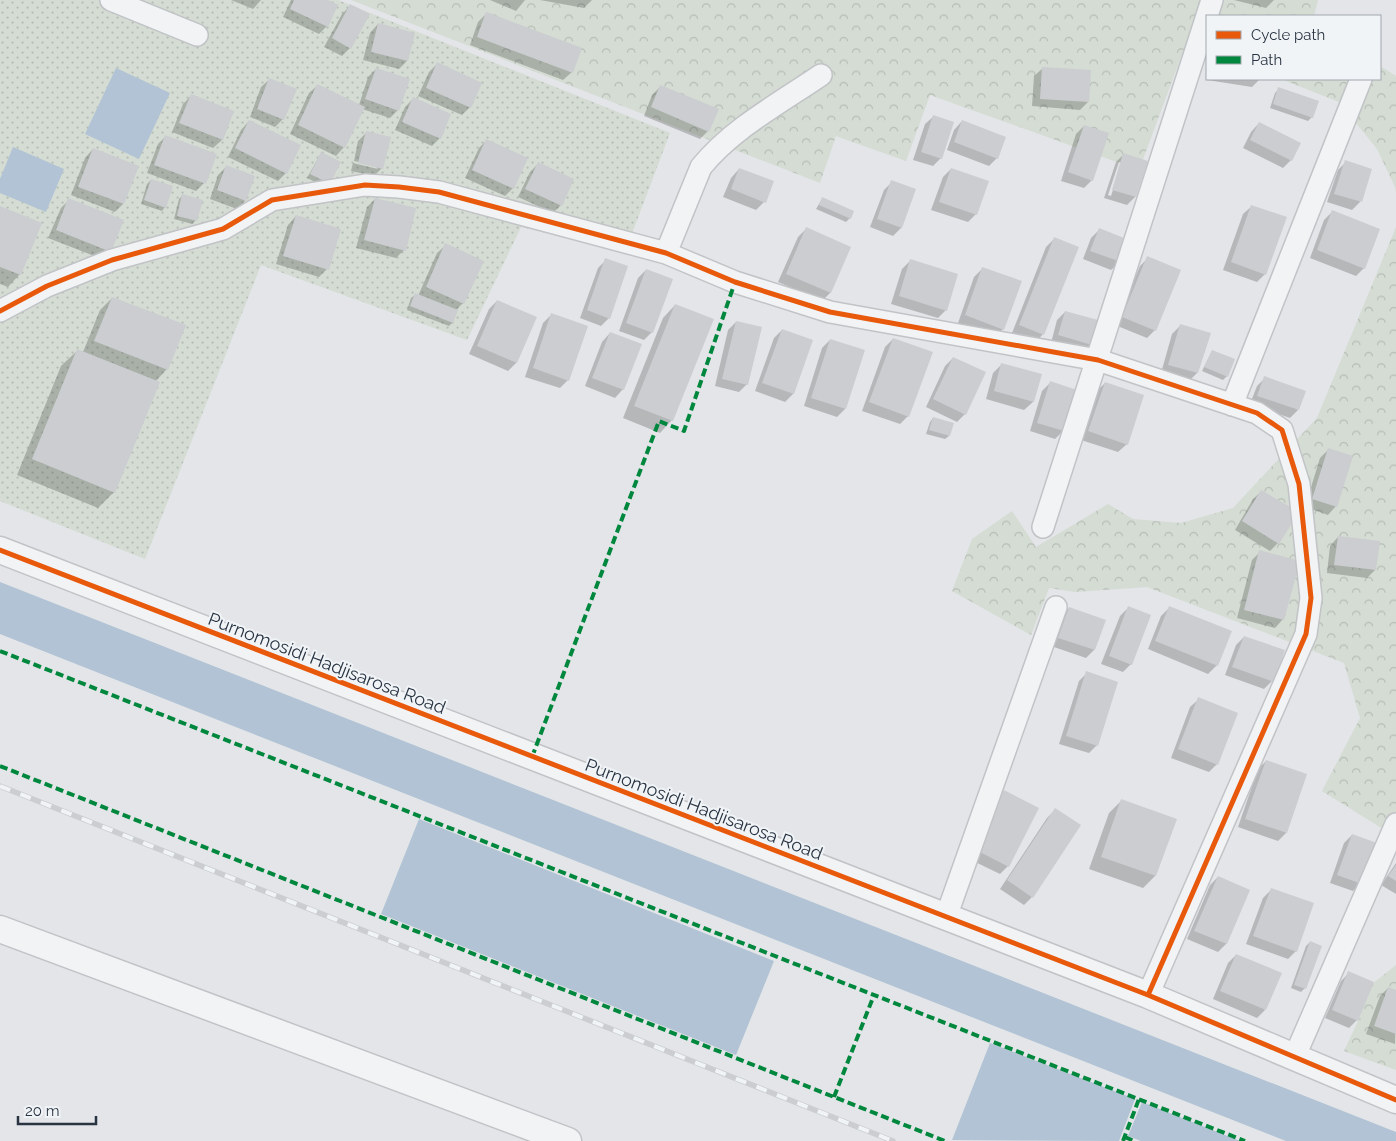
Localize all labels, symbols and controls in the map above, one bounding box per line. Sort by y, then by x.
legend [1206,15,1381,80]
text: Cycle path [1251,26,1325,44]
text: Path [1251,51,1282,69]
street label: Purnomosidi Hadjisarosa Road [205,608,449,718]
street label: Purnomosidi Hadjisarosa Road [582,754,826,864]
scale bar [18,1094,95,1126]
text: 20 m [25,1102,60,1120]

